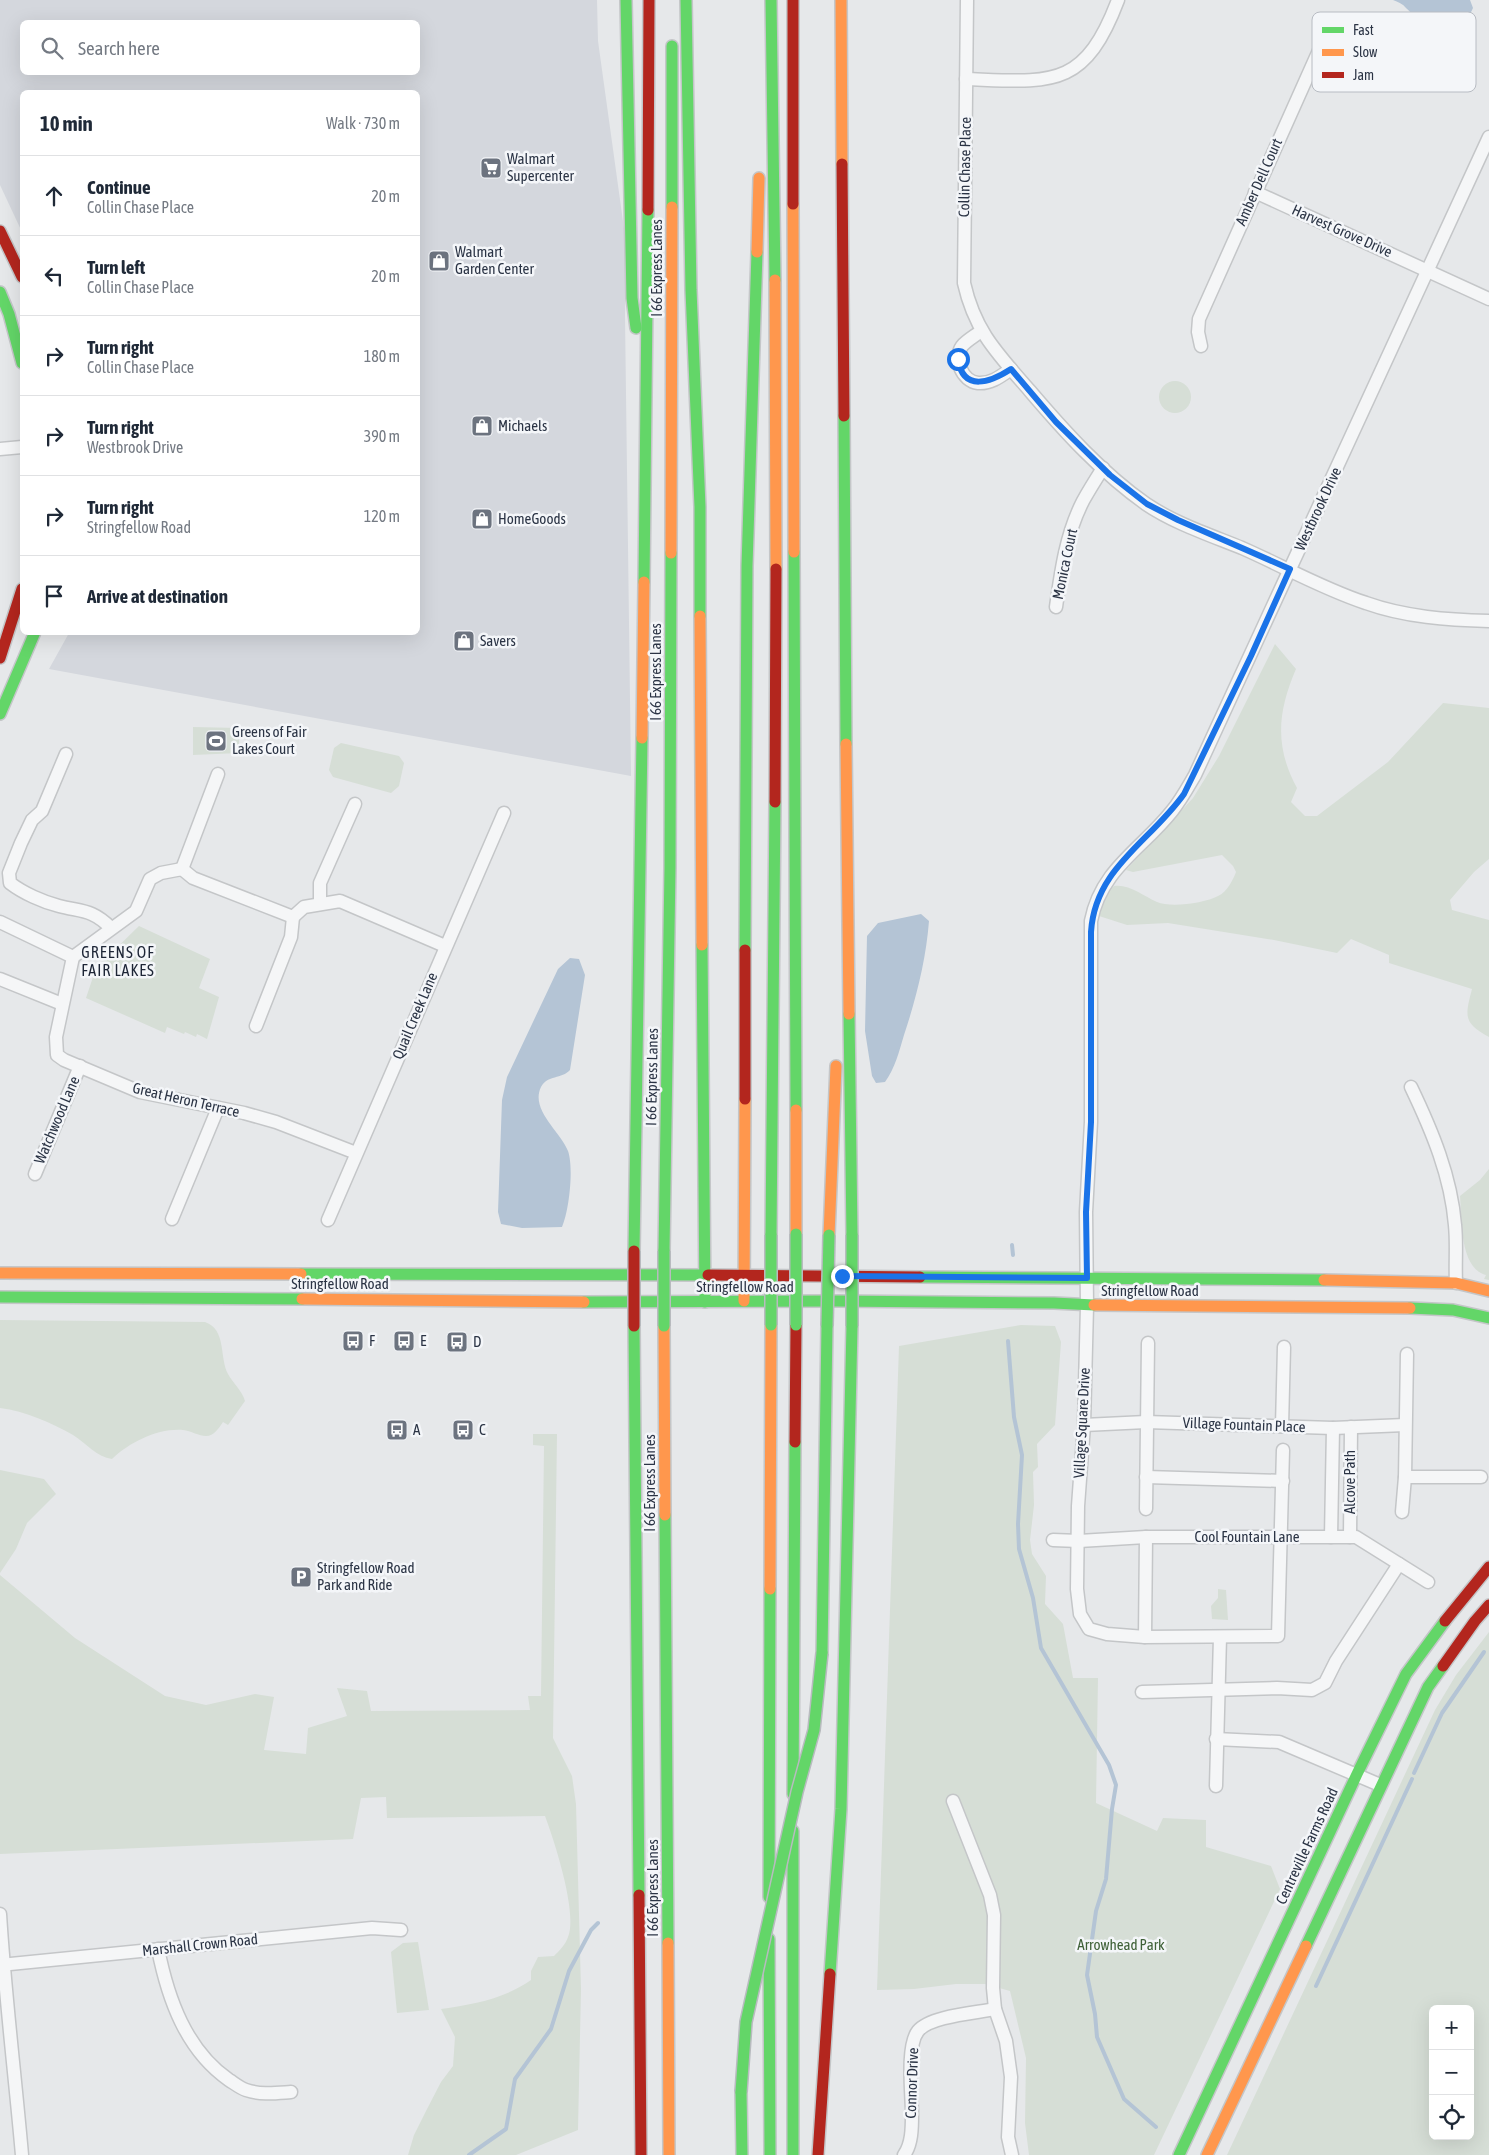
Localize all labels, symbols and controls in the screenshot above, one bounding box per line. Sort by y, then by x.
legend [1312,12,1476,92]
search box [20,20,420,75]
text: Fast [1353,22,1374,38]
icon: search [38,34,66,62]
text: Search here [78,37,160,59]
text: Slow [1353,44,1378,60]
text: Jam [1353,67,1374,83]
text: 10 min [40,111,93,135]
text: Walk · 730 m [326,114,400,132]
street label: Collin Chase Place [955,116,974,217]
street label: Amber Dell Court [1232,136,1285,228]
place label: Walmart Supercenter [507,150,575,184]
supermarket icon: Walmart Supercenter [479,156,503,180]
text: Continue [87,176,151,198]
icon: ahead [40,182,68,210]
text: 20 m [371,187,400,205]
text: Collin Chase Place [87,198,194,216]
street label: Harvest Grove Drive [1289,201,1395,260]
street label: I 66 Express Lanes [648,219,665,317]
place label: Walmart Garden Center [455,243,534,277]
shop icon: Walmart Garden Center [427,249,451,273]
text: Turn left [87,256,145,278]
icon: left [40,262,68,290]
text: 20 m [371,267,400,285]
text: Collin Chase Place [87,278,194,296]
text: Turn right [87,336,154,358]
icon: right [40,342,68,370]
text: 180 m [364,347,400,365]
route start [947,348,970,371]
text: Collin Chase Place [87,358,194,376]
shop icon: Michaels [470,414,494,438]
text: Turn right [87,416,154,438]
place label: Michaels [498,417,547,434]
icon: right [40,422,68,450]
text: 390 m [364,427,400,445]
text: Westbrook Drive [87,438,183,456]
street label: Westbrook Drive [1291,464,1344,553]
text: Turn right [87,496,154,518]
icon: right [40,502,68,530]
text: 120 m [364,507,400,525]
shop icon: HomeGoods [470,507,494,531]
place label: HomeGoods [498,510,566,527]
text: Stringfellow Road [87,518,191,536]
street label: Monica Court [1049,527,1080,601]
icon: arrive [40,582,68,610]
text: Arrive at destination [87,585,228,607]
street label: I 66 Express Lanes [647,623,664,721]
shop icon: Savers [452,629,476,653]
place label: Savers [480,632,516,649]
place label: Greens of Fair Lakes Court [232,723,307,757]
sports icon: Greens of Fair Lakes Court [204,729,228,753]
district label: GREENS OF FAIR LAKES [81,943,155,979]
street label: Quail Creek Lane [389,970,441,1062]
street label: I 66 Express Lanes [642,1028,661,1126]
street label: Watchwood Lane [30,1073,83,1166]
street label: Great Heron Terrace [131,1079,241,1120]
route end [831,1265,854,1288]
street label: Stringfellow Road [291,1275,389,1292]
street label: Stringfellow Road [696,1278,794,1295]
street label: Stringfellow Road [1101,1282,1199,1299]
bus stop icon: F [341,1329,365,1353]
bus stop icon: E [392,1329,416,1353]
bus stop icon: D [445,1330,469,1354]
place label: F [369,1332,375,1349]
place label: E [420,1332,427,1349]
place label: D [473,1333,481,1350]
street label: Village Square Drive [1070,1367,1093,1479]
street label: Village Fountain Place [1182,1414,1306,1435]
bus stop icon: A [385,1418,409,1442]
bus stop icon: C [451,1418,475,1442]
place label: A [413,1421,421,1438]
place label: C [479,1421,486,1438]
street label: I 66 Express Lanes [641,1434,658,1532]
street label: Alcove Path [1341,1450,1358,1514]
street label: Cool Fountain Lane [1194,1528,1300,1545]
place label: Stringfellow Road Park and Ride [317,1559,415,1593]
parking icon: Stringfellow Road Park and Ride [289,1565,313,1589]
street label: Centreville Farms Road [1272,1785,1341,1907]
street label: I 66 Express Lanes [644,1839,661,1937]
street label: Marshall Crown Road [141,1930,259,1959]
park label: Arrowhead Park [1077,1936,1165,1953]
map controls [1429,2005,1474,2140]
button: + [1429,2005,1474,2050]
street label: Connor Drive [902,2047,921,2119]
button: − [1429,2050,1474,2095]
button: locate [1429,2095,1474,2140]

